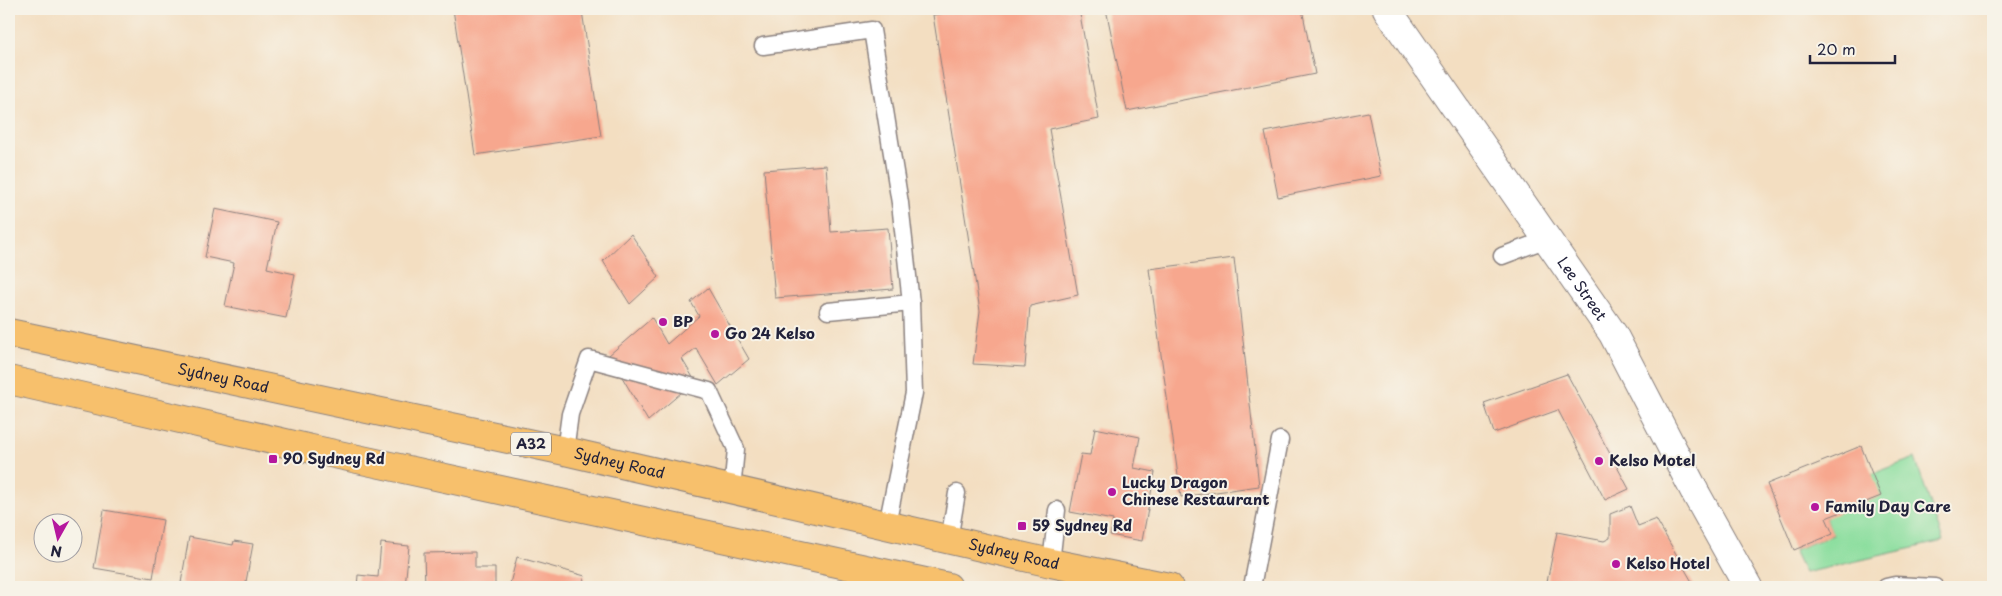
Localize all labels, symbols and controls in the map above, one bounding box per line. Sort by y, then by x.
scale bar [1810,32,1894,64]
text: 20 m [1817,37,1856,60]
street label: Lee Street [1552,251,1613,325]
place label: BP [673,309,693,332]
marker: BP [657,316,669,328]
place label: Go 24 Kelso [725,321,815,344]
marker: Go 24 Kelso [709,328,721,340]
street label: Sydney Road [176,356,271,398]
road number: A32 [511,432,551,456]
street label: Sydney Road [572,440,667,484]
place label: 90 Sydney Rd [283,446,385,469]
place label: Kelso Motel [1609,448,1695,471]
marker: 90 Sydney Rd [267,453,279,465]
marker: Kelso Motel [1593,455,1605,467]
place label: Lucky Dragon Chinese Restaurant [1122,470,1269,510]
marker: Lucky Dragon Chinese Restaurant [1106,486,1118,498]
place label: Family Day Care [1825,494,1951,517]
marker: Family Day Care [1809,501,1821,513]
place label: 59 Sydney Rd [1032,513,1132,536]
north arrow [32,514,82,564]
marker: 59 Sydney Rd [1016,520,1028,532]
street label: Sydney Road [966,531,1062,574]
text: N [49,540,63,563]
place label: Kelso Hotel [1626,551,1710,574]
marker: Kelso Hotel [1610,558,1622,570]

